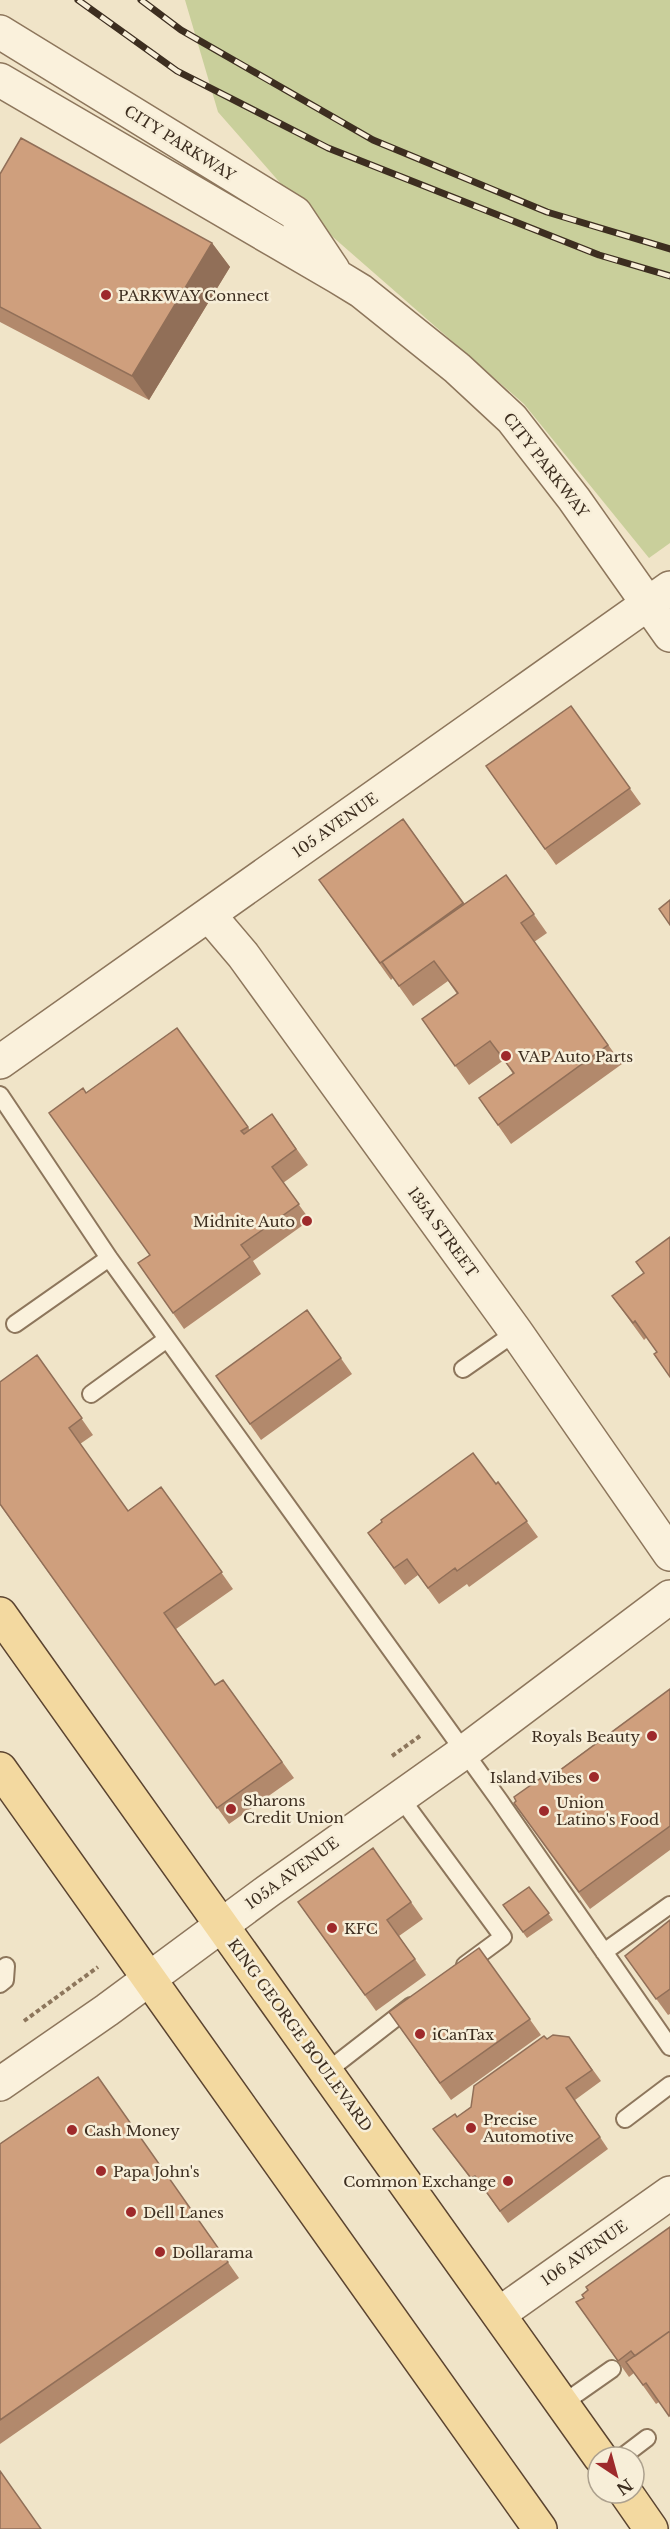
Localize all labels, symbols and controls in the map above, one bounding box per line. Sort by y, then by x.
street label: CITY PARKWAY [121,101,240,185]
place label: PARKWAY Connect [118,286,269,305]
marker: PARKWAY Connect [99,288,113,302]
street label: CITY PARKWAY [499,409,593,522]
street label: 105 AVENUE [289,788,382,861]
place label: VAP Auto Parts [517,1047,633,1066]
marker: VAP Auto Parts [499,1049,513,1063]
street label: 135A STREET [404,1183,482,1281]
place label: Midnite Auto [193,1212,295,1231]
marker: Midnite Auto [300,1214,314,1228]
place label: Royals Beauty [531,1727,640,1746]
marker: Royals Beauty [645,1729,659,1743]
place label: Island Vibes [490,1768,582,1787]
marker: Island Vibes [587,1770,601,1784]
place label: Sharons Credit Union [243,1791,344,1827]
place label: Union Latino's Food [556,1793,659,1829]
marker: Sharons Credit Union [224,1802,238,1816]
marker: Union Latino's Food [537,1804,551,1818]
street label: 105A AVENUE [242,1833,343,1913]
place label: KFC [344,1919,378,1938]
marker: KFC [325,1921,339,1935]
street label: KING GEORGE BOULEVARD [224,1935,376,2135]
place label: iCanTax [432,2025,494,2044]
marker: iCanTax [413,2027,427,2041]
place label: Precise Automotive [482,2110,574,2146]
place label: Cash Money [84,2121,180,2140]
marker: Precise Automotive [464,2121,478,2135]
marker: Cash Money [65,2123,79,2137]
place label: Papa John's [113,2162,200,2181]
marker: Papa John's [94,2164,108,2178]
place label: Common Exchange [343,2172,496,2191]
marker: Common Exchange [501,2174,515,2188]
place label: Dell Lanes [143,2203,224,2222]
marker: Dell Lanes [124,2205,138,2219]
street label: 106 AVENUE [537,2216,631,2290]
place label: Dollarama [172,2243,254,2262]
marker: Dollarama [153,2245,167,2259]
north arrow [586,2445,646,2505]
text: N [613,2475,637,2500]

